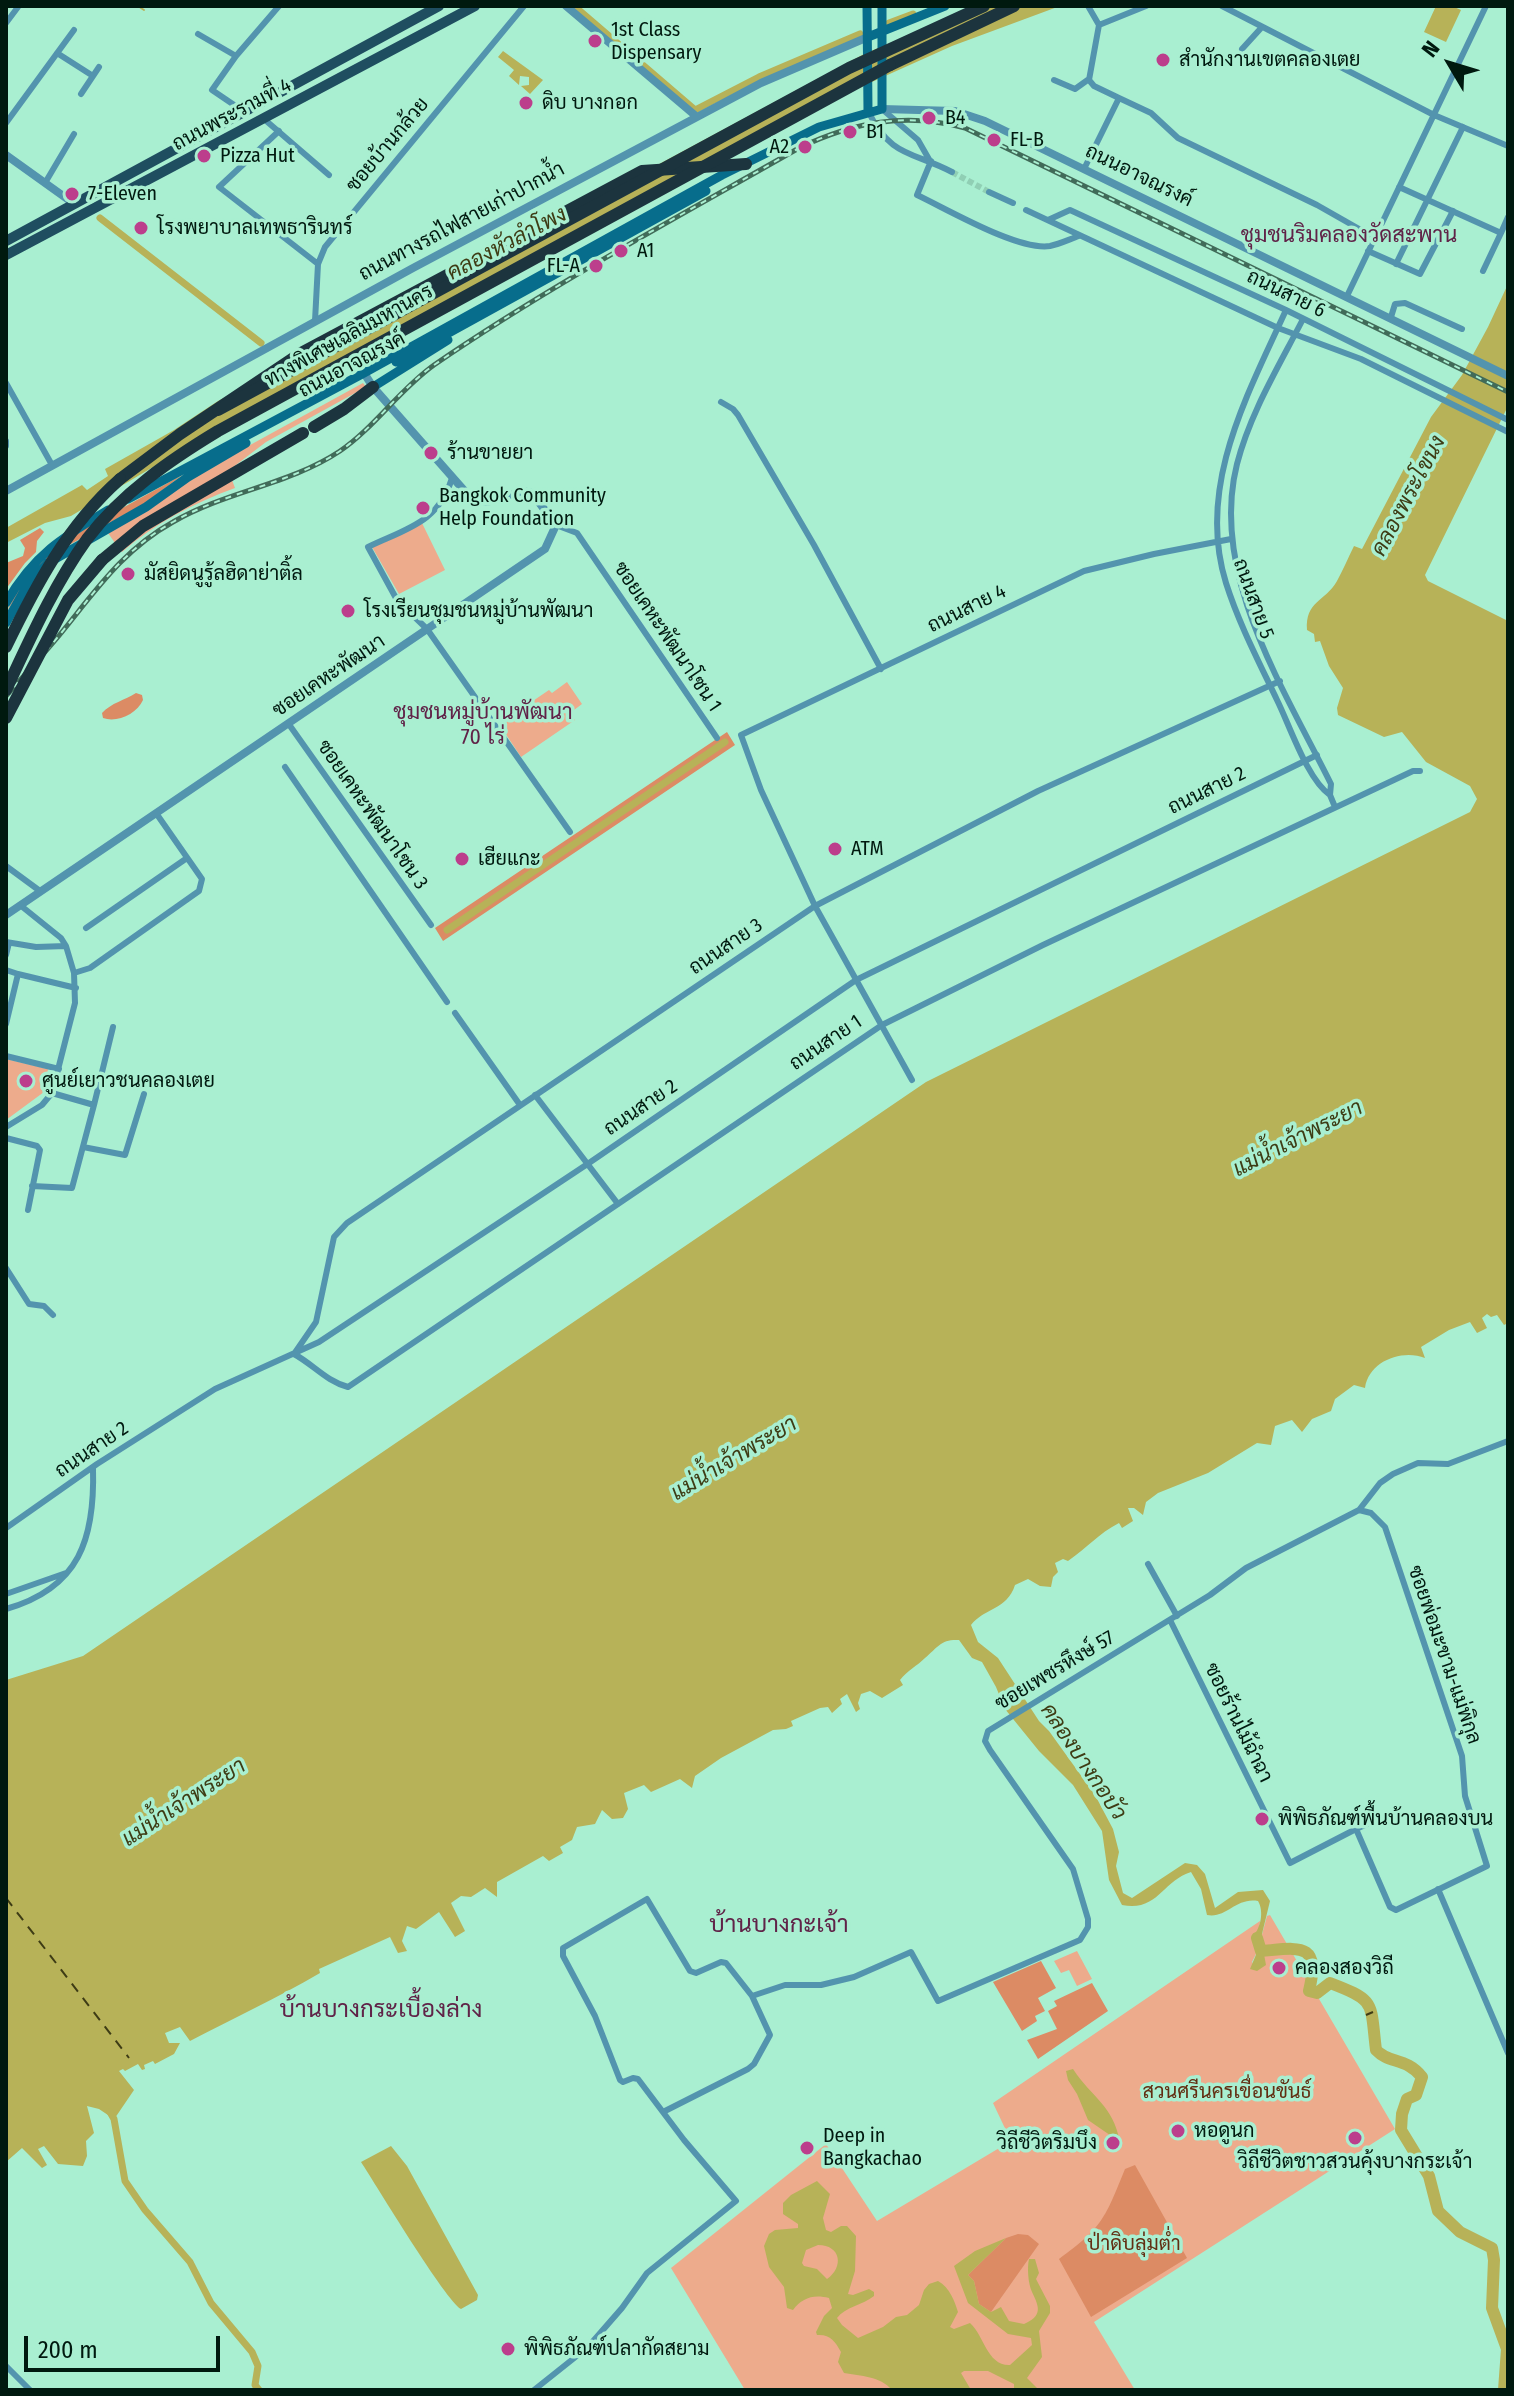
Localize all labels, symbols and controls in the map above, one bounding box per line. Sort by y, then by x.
place label: 1st Class Dispensary [611,18,701,65]
north arrow [1410,24,1490,104]
marker: 1st Class Dispensary [586,32,604,50]
text: N [1416,35,1445,62]
place label: สำนักงานเขตคลองเตย [1179,48,1361,72]
marker: สำนักงานเขตคลองเตย [1154,51,1172,69]
street label: ถนนพระรามที่ 4 [169,74,295,156]
place label: ดิบ บางกอก [542,91,638,115]
street label: ซอยบ้านกล้วย [342,93,434,197]
marker: ดิบ บางกอก [517,94,535,112]
place label: B4 [945,106,965,130]
marker: B4 [920,109,938,127]
place label: B1 [866,120,884,144]
marker: B1 [841,123,859,141]
place label: FL-B [1010,128,1044,152]
marker: FL-B [985,131,1003,149]
place label: A2 [769,135,789,159]
marker: A2 [796,138,814,156]
street label: ถนนอาจณรงค์ [1081,140,1197,212]
place label: Pizza Hut [220,144,295,168]
marker: Pizza Hut [195,147,213,165]
street label: ถนนทางรถไฟสายเก่าปากน้ำ [355,158,569,286]
place label: 7-Eleven [88,182,157,206]
marker: 7-Eleven [63,185,81,203]
water label: คลองหัวลำโพง [443,201,571,287]
place label: โรงพยาบาลเทพธารินทร์ [157,216,353,240]
marker: โรงพยาบาลเทพธารินทร์ [132,219,150,237]
district label: ชุมชนริมคลองวัดสะพาน [1241,223,1457,249]
place label: A1 [637,239,654,263]
marker: A1 [612,242,630,260]
place label: FL-A [547,254,580,278]
marker: FL-A [587,257,605,275]
street label: ถนนสาย 6 [1243,265,1329,323]
street label: ทางพิเศษเฉลิมมหานคร [261,280,437,392]
street label: ถนนอาจณรงค์ [295,327,409,403]
water label: คลองพระโขนง [1366,431,1452,561]
place label: ร้านขายยา [447,441,533,465]
marker: ร้านขายยา [422,444,440,462]
place label: Bangkok Community Help Foundation [439,484,606,531]
marker: Bangkok Community Help Foundation [414,499,432,517]
street label: ถนนสาย 5 [1227,556,1279,642]
street label: ซอยเคหะพัฒนาโซน 1 [608,557,726,717]
place label: มัสยิดนูรู้ลฮิดาย่าติ้ล [144,562,303,586]
marker: มัสยิดนูรู้ลฮิดาย่าติ้ล [119,565,137,583]
street label: ถนนสาย 4 [924,580,1010,638]
place label: โรงเรียนชุมชนหมู่บ้านพัฒนา [364,599,593,623]
marker: โรงเรียนชุมชนหมู่บ้านพัฒนา [339,602,357,620]
street label: ซอยเคหะพัฒนา [268,630,390,722]
district label: ชุมชนหมู่บ้านพัฒนา 70 ไร่ [393,700,573,752]
street label: ซอยเคหะพัฒนาโซน 3 [311,736,433,894]
street label: ถนนสาย 2 [1164,762,1250,820]
place label: ATM [851,837,884,861]
marker: ATM [826,840,844,858]
place label: เฮียแกะ [478,847,541,871]
marker: เฮียแกะ [453,850,471,868]
street label: ถนนสาย 3 [685,914,767,980]
street label: ถนนสาย 1 [785,1010,867,1076]
place label: ศูนย์เยาวชนคลองเตย [42,1069,215,1093]
marker: ศูนย์เยาวชนคลองเตย [17,1072,35,1090]
street label: ถนนสาย 2 [600,1075,682,1141]
water label: แม่น้ำเจ้าพระยา [1229,1095,1367,1183]
water label: แม่น้ำเจ้าพระยา [666,1411,802,1507]
street label: ถนนสาย 2 [51,1417,133,1483]
street label: ซอยพ่อมะขาม-แม่พิกุล [1402,1563,1486,1747]
street label: ซอยเพชรหึงษ์ 57 [991,1626,1119,1716]
street label: ซอยร้านไม้ฉำฉา [1199,1659,1277,1787]
water label: คลองบางกอบัว [1034,1699,1132,1825]
water label: แม่น้ำเจ้าพระยา [117,1753,251,1853]
place label: พิพิธภัณฑ์พื้นบ้านคลองบน [1278,1807,1493,1831]
marker: พิพิธภัณฑ์พื้นบ้านคลองบน [1253,1810,1271,1828]
district label: บ้านบางกะเจ้า [709,1911,849,1939]
place label: คลองสองวิถี [1295,1956,1394,1980]
marker: คลองสองวิถี [1270,1959,1288,1977]
district label: บ้านบางกระเบื้องล่าง [279,1996,483,2024]
park label: สวนศรีนครเขื่อนขันธ์ [1143,2080,1311,2104]
place label: หอดูนก [1194,2119,1255,2143]
marker: หอดูนก [1169,2122,1187,2140]
place label: Deep in Bangkachao [823,2124,922,2171]
marker: วิถีชีวิตชาวสวนคุ้งบางกระเจ้า [1346,2129,1364,2147]
place label: วิถีชีวิตริมบึง [997,2131,1097,2155]
marker: วิถีชีวิตริมบึง [1104,2134,1122,2152]
marker: Deep in Bangkachao [798,2139,816,2157]
place label: วิถีชีวิตชาวสวนคุ้งบางกระเจ้า [1238,2150,1472,2174]
park label: ป่าดิบลุ่มต่ำ [1087,2232,1181,2256]
scale bar [28,2320,224,2370]
text: 200 m [38,2336,98,2364]
place label: พิพิธภัณฑ์ปลากัดสยาม [524,2337,710,2361]
marker: พิพิธภัณฑ์ปลากัดสยาม [499,2340,517,2358]

